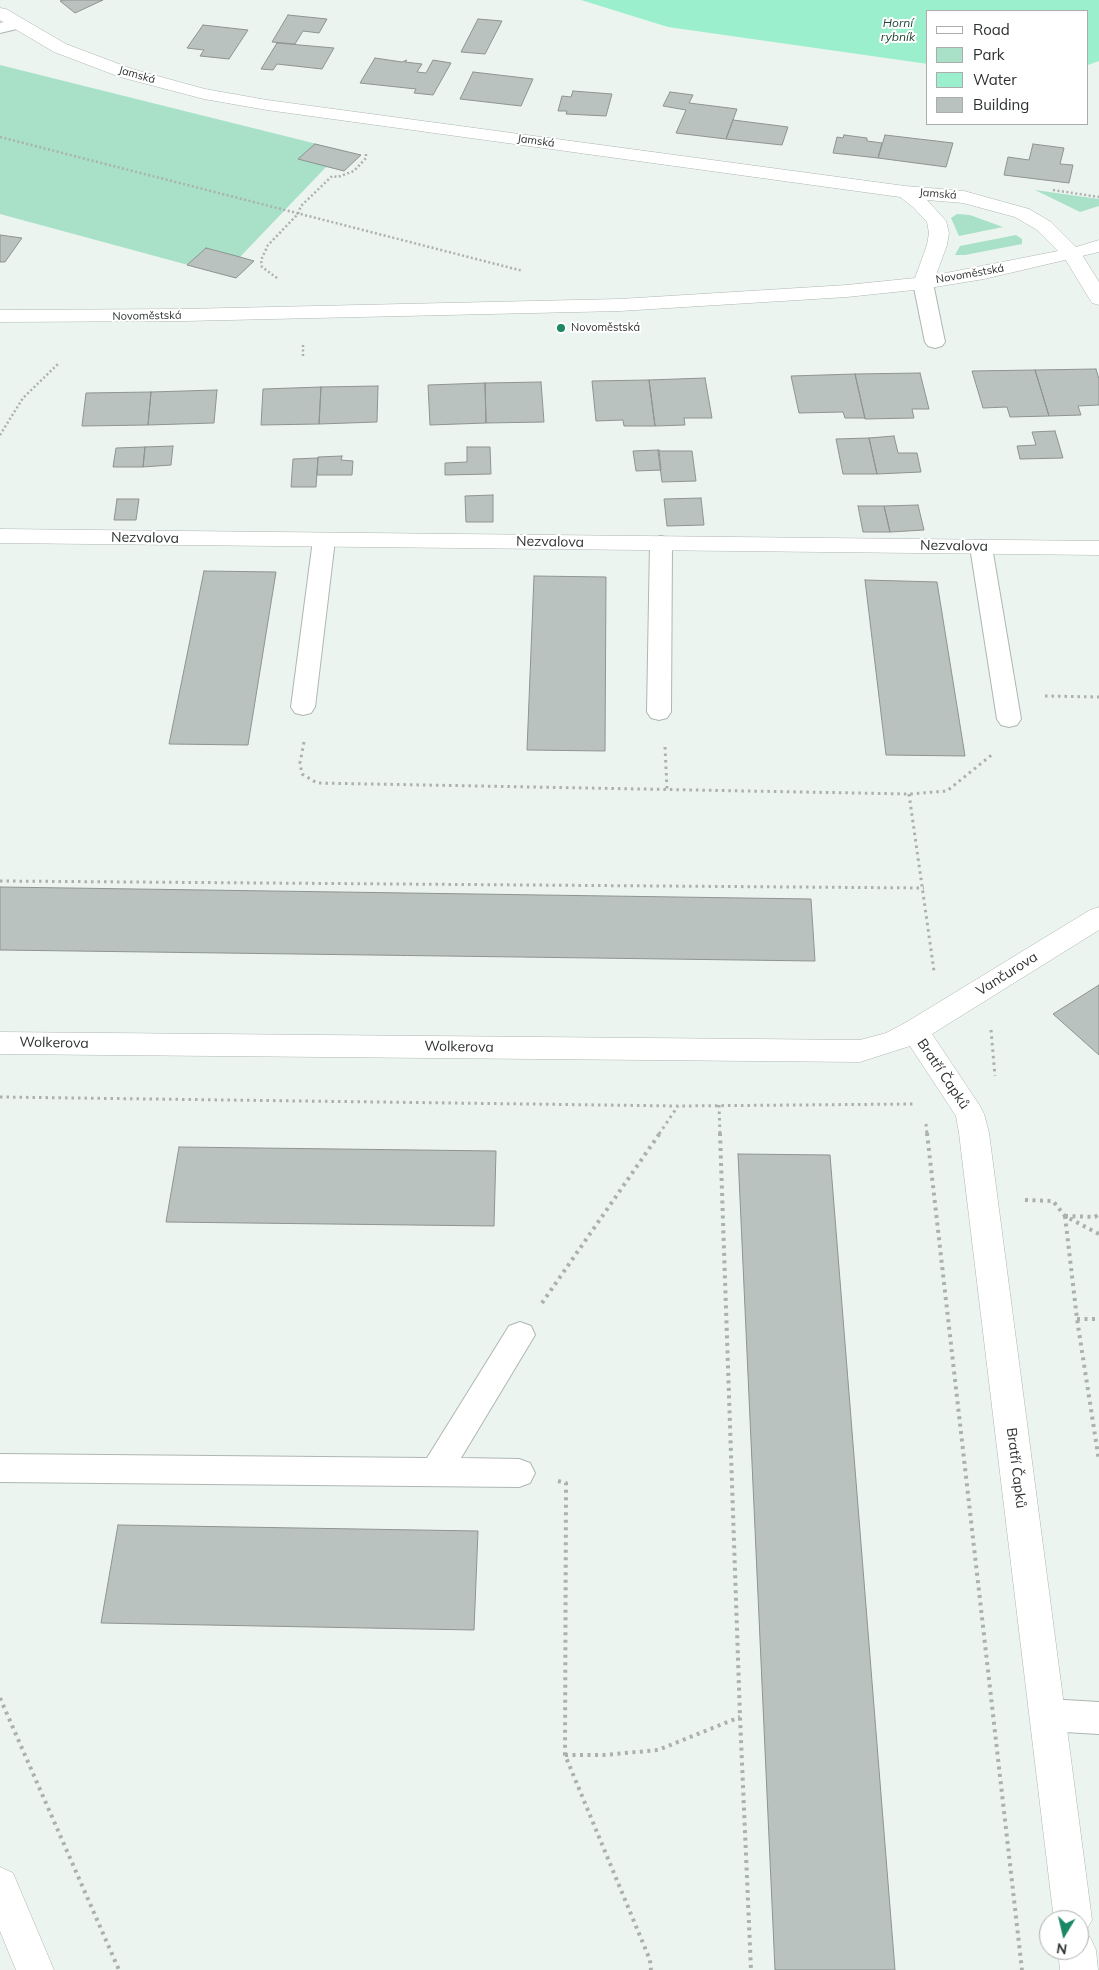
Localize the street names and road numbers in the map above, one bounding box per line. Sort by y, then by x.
street label: Jamská [117,63,157,87]
street label: Jamská [516,132,556,150]
street label: Jamská [919,186,957,202]
street label: Novoměstská [935,262,1005,286]
street label: Novoměstská [112,309,182,323]
street label: Nezvalova [111,529,179,547]
street label: Nezvalova [516,533,584,551]
street label: Nezvalova [920,537,988,555]
street label: Vančurova [973,949,1041,999]
street label: Wolkerova [19,1034,89,1052]
street label: Bratří Čapků [913,1036,973,1112]
street label: Wolkerova [424,1038,494,1056]
street label: Bratří Čapků [1003,1427,1029,1509]

